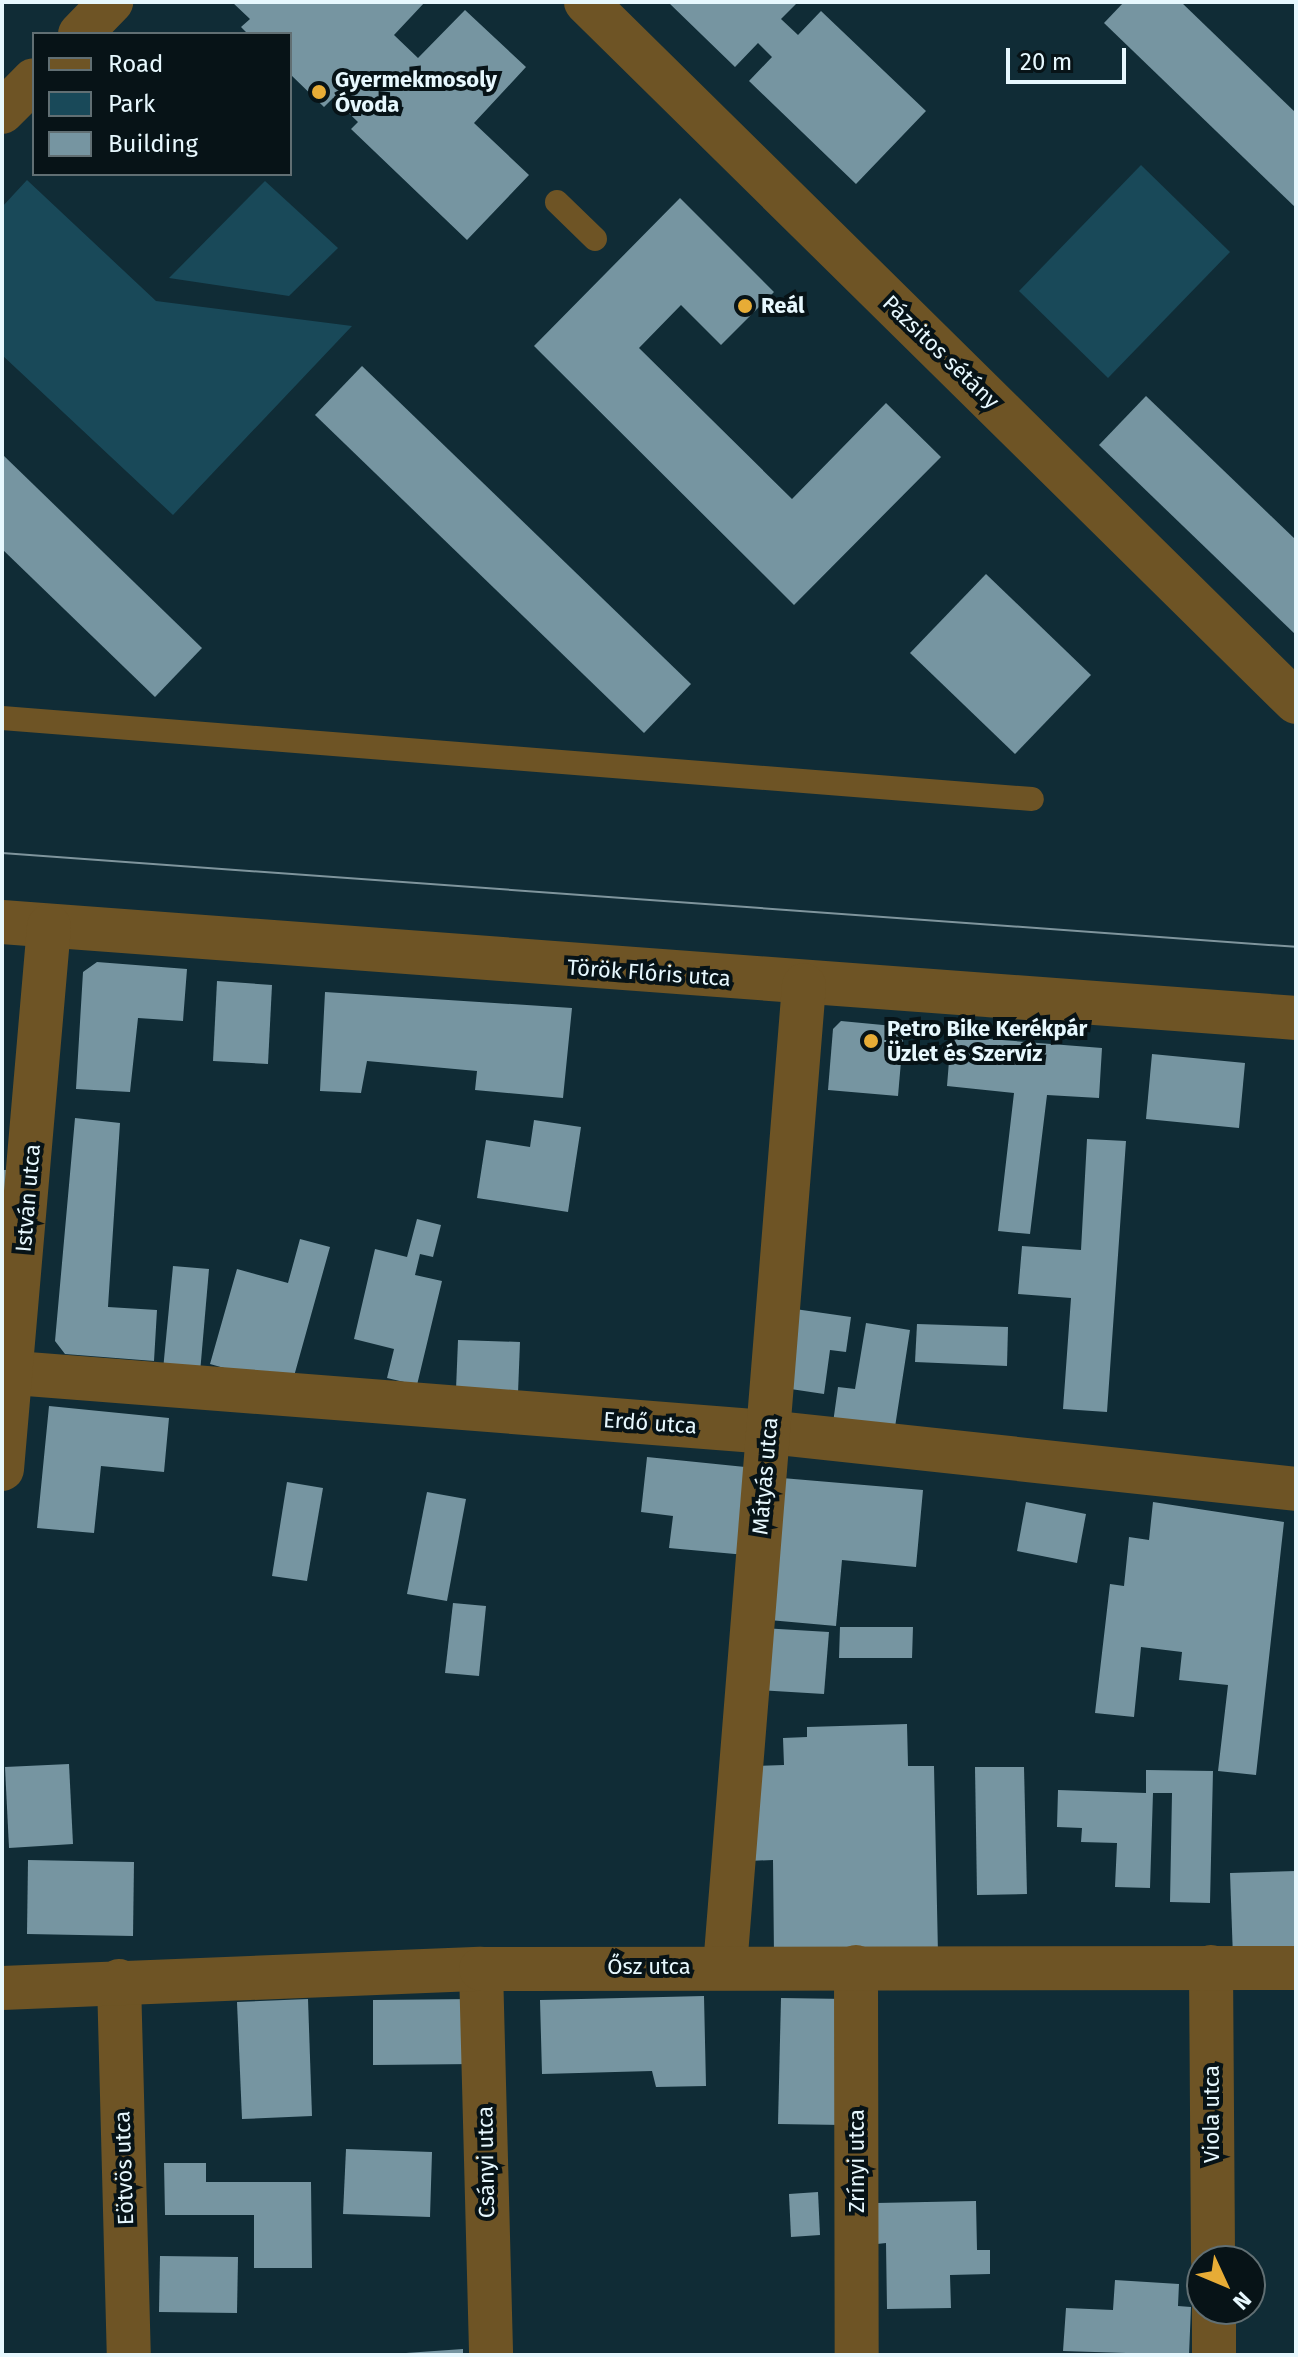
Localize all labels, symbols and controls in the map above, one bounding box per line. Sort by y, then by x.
legend [32,32,292,176]
scale bar [1010,32,1130,82]
text: 20 m [1020,48,1072,76]
text: Road [108,50,163,78]
place label: Gyermekmosoly Óvoda [335,66,497,118]
marker: Gyermekmosoly Óvoda [310,83,328,101]
text: Park [108,90,155,118]
text: Building [108,130,198,158]
street label: Pázsitos sétány [877,290,1005,414]
place label: Reál [761,293,805,319]
marker: Reál [736,297,754,315]
street label: Török Flóris utca [566,954,732,992]
place label: Petro Bike Kerékpár Üzlet és Szervíz [887,1015,1087,1066]
marker: Petro Bike Kerékpár Üzlet és Szervíz [862,1032,880,1050]
street label: István utca [10,1143,46,1253]
street label: Erdő utca [602,1407,698,1439]
street label: Mátyás utca [747,1416,783,1536]
street label: Ősz utca [607,1954,691,1980]
street label: Viola utca [1199,2065,1225,2163]
street label: Csányi utca [472,2106,500,2218]
street label: Zrínyi utca [844,2109,870,2213]
street label: Eötvös utca [109,2110,139,2226]
north arrow [1186,2245,1266,2325]
text: N [1227,2286,1257,2315]

